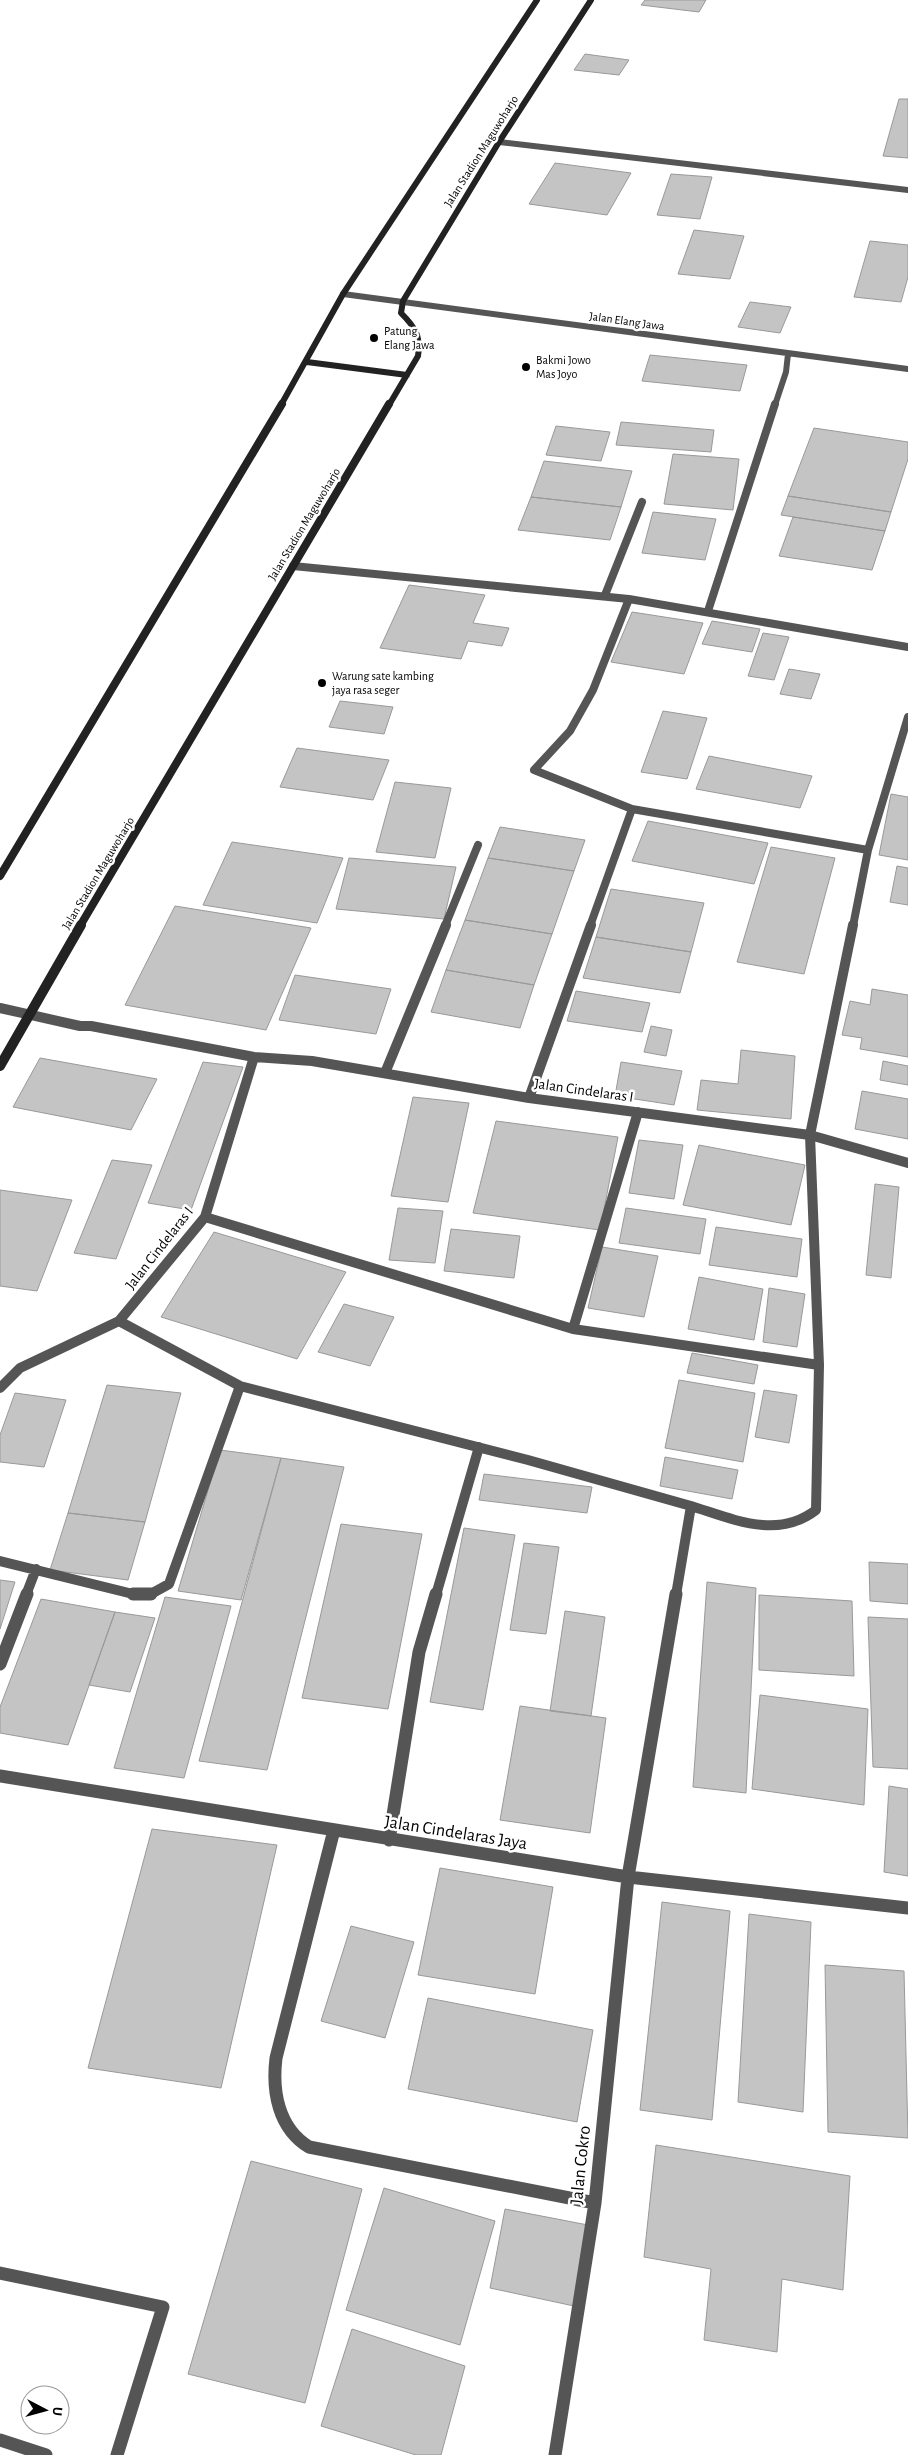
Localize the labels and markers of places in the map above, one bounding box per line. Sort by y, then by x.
place label: Patung Elang Jawa [384,325,435,351]
marker: Patung Elang Jawa [368,332,380,344]
place label: Bakmi Jowo Mas Joyo [536,354,591,381]
marker: Bakmi Jowo Mas Joyo [520,361,532,373]
place label: Warung sate kambing jaya rasa seger [332,670,434,697]
marker: Warung sate kambing jaya rasa seger [316,677,328,689]

